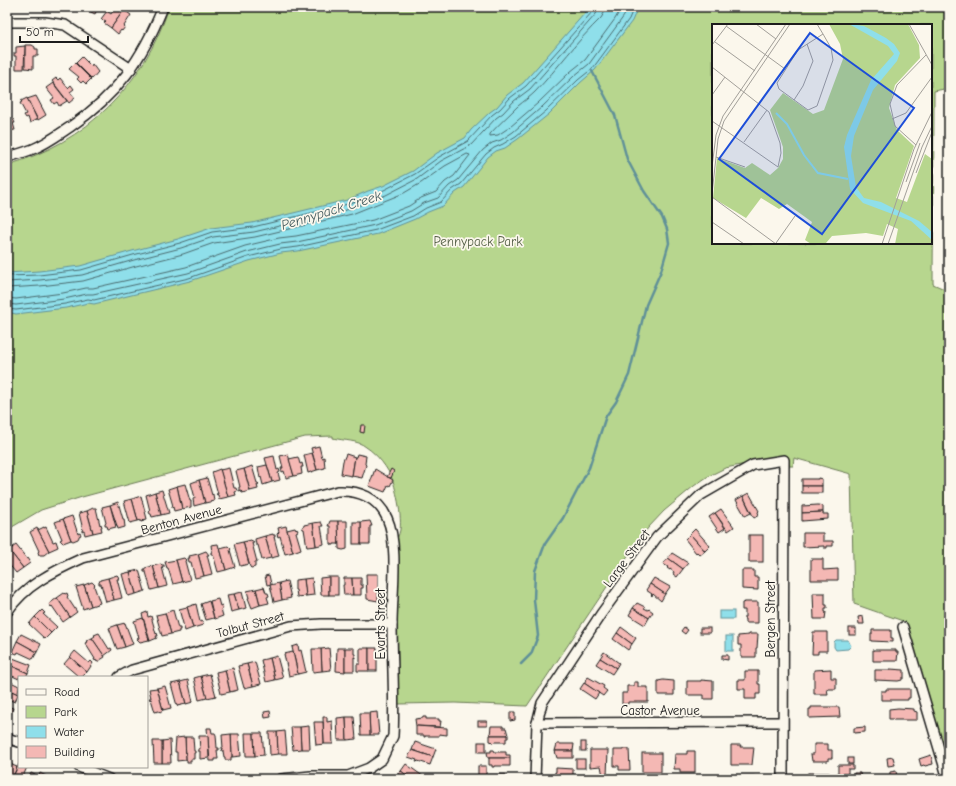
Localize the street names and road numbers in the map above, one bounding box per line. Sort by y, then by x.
street label: Benton Avenue [139,501,224,537]
street label: Large Street [600,526,654,590]
street label: Bergen Street [763,579,778,657]
street label: Evarts Street [373,587,388,659]
street label: Tolbut Street [215,608,287,641]
street label: Castor Avenue [620,703,700,718]

